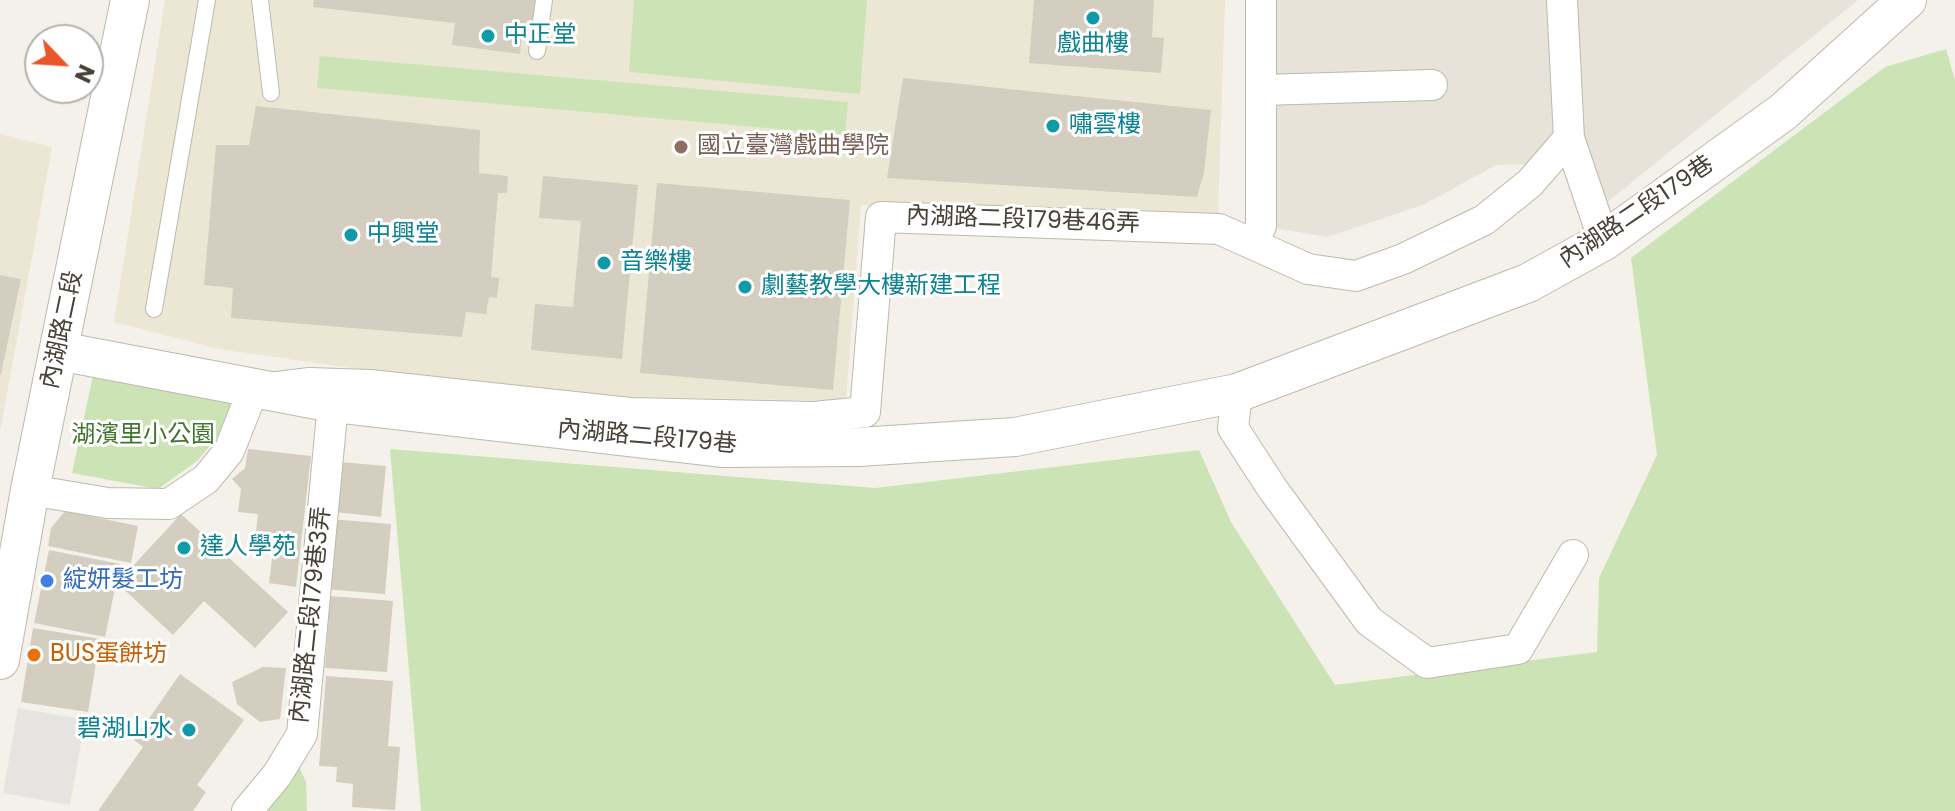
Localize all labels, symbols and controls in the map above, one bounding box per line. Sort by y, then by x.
marker: 戲曲樓 [1084,9,1102,27]
place label: 中正堂 [504,22,576,50]
north arrow [24,24,104,104]
marker: 中正堂 [479,27,497,45]
place label: 戲曲樓 [1057,31,1129,59]
text: N [67,59,102,88]
place label: 嘯雲樓 [1069,112,1141,140]
marker: 嘯雲樓 [1044,117,1062,135]
place label: 國立臺灣戲曲學院 [697,133,889,161]
marker: 國立臺灣戲曲學院 [672,138,690,156]
street label: 內湖路二段179巷 [1554,151,1720,275]
street label: 內湖路二段179巷46弄 [905,203,1141,239]
place label: 中興堂 [367,221,439,249]
marker: 中興堂 [342,226,360,244]
place label: 音樂樓 [620,249,692,277]
marker: 音樂樓 [595,254,613,272]
street label: 內湖路二段 [36,268,90,392]
place label: 劇藝教學大樓新建工程 [761,273,1001,301]
marker: 劇藝教學大樓新建工程 [736,278,754,296]
street label: 內湖路二段179巷 [556,416,738,460]
park label: 湖濱里小公園 [71,422,215,450]
street label: 內湖路二段179巷3弄 [286,505,338,725]
place label: 達人學苑 [200,534,296,562]
marker: 達人學苑 [175,539,193,557]
place label: 綻妍髮工坊 [63,567,183,595]
marker: 綻妍髮工坊 [38,572,56,590]
place label: BUS蛋餅坊 [50,641,167,669]
marker: BUS蛋餅坊 [25,646,43,664]
place label: 碧湖山水 [77,716,173,744]
marker: 碧湖山水 [180,721,198,739]

